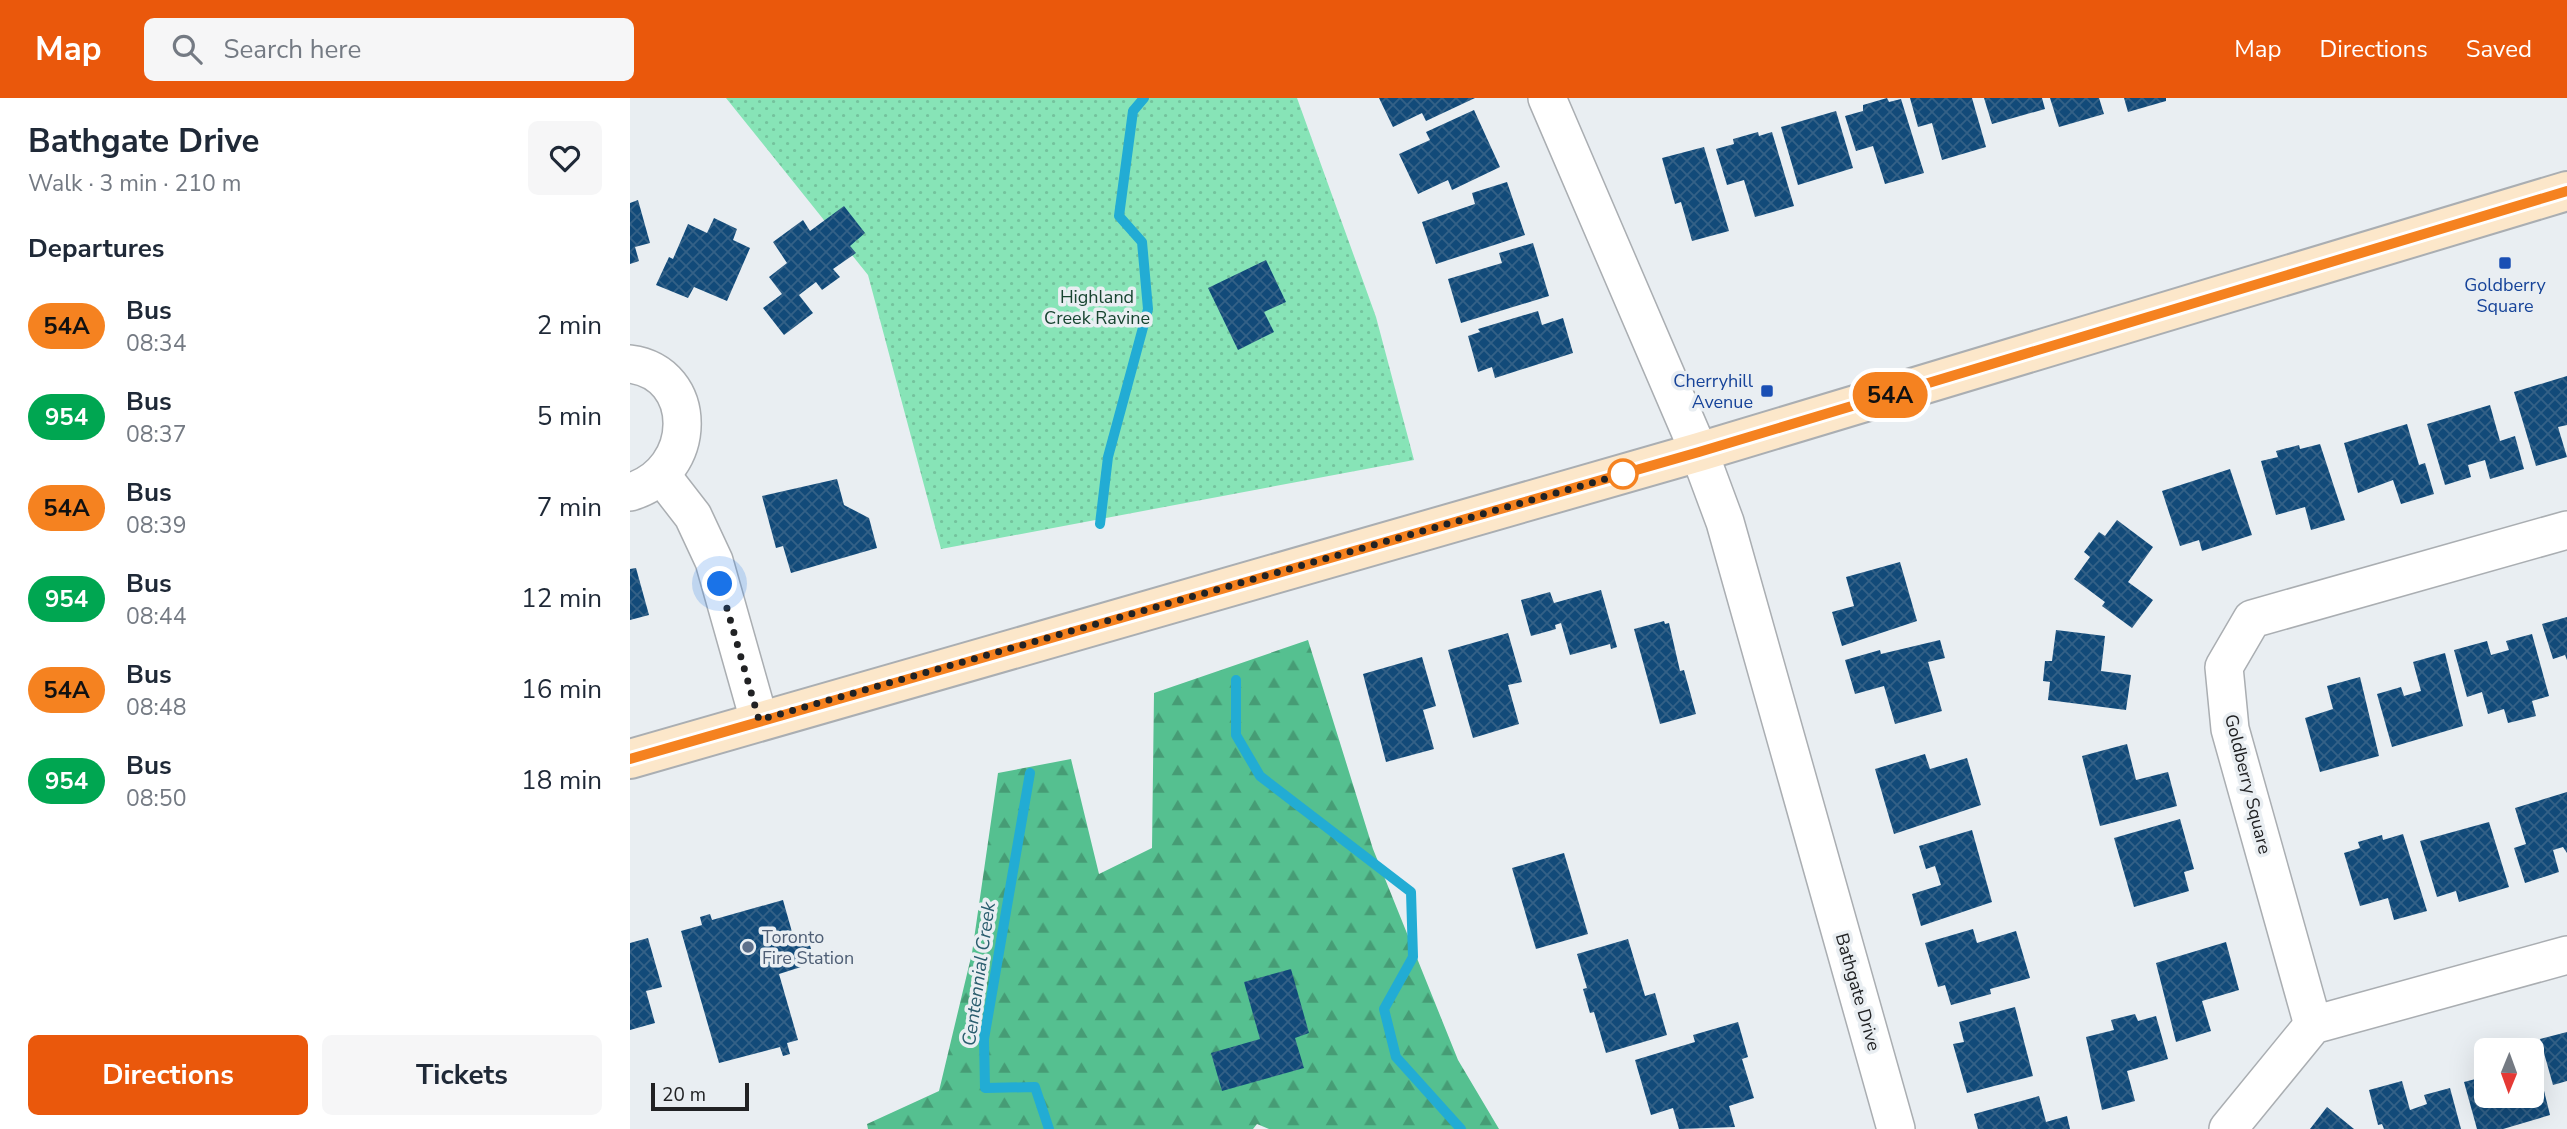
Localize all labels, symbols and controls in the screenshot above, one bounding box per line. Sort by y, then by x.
search box [144,18,634,81]
text: Map [35,27,102,72]
icon: search [168,30,206,68]
text: Search here [224,32,361,67]
text: Map [2234,33,2281,65]
text: Directions [2319,33,2428,65]
text: Saved [2466,33,2532,65]
text: Bathgate Drive [28,119,259,164]
button: heart [528,121,602,195]
text: Walk · 3 min · 210 m [28,168,241,199]
text: Departures [28,231,164,266]
marker: Goldberry Square [2497,255,2513,271]
place label: Goldberry Square [2464,273,2547,318]
park label: Highland Creek Ravine [1044,285,1150,330]
text: Bus [126,293,172,328]
text: 2 min [537,308,602,343]
text: 54A [43,310,90,342]
text: 08:34 [126,328,186,359]
place label: Cherryhill Avenue [1673,369,1754,414]
line badge: 54A [1850,372,1930,418]
text: 54A [1867,379,1913,411]
marker: Cherryhill Avenue [1759,383,1775,399]
text: Bus [126,384,172,419]
text: 5 min [537,399,602,434]
text: 954 [45,401,88,433]
text: 08:37 [126,419,186,450]
unlabelled marker [1608,459,1638,489]
text: Bus [126,475,172,510]
text: 7 min [537,490,602,525]
text: 54A [43,492,90,524]
text: 08:39 [126,510,186,541]
text: Bus [126,566,172,601]
your location [702,566,737,601]
text: 12 min [521,581,602,616]
text: 954 [45,583,88,615]
text: 08:44 [126,601,186,632]
text: Bus [126,657,172,692]
text: 16 min [521,672,602,707]
text: 54A [43,674,90,706]
text: 08:48 [126,692,186,723]
street label: Goldberry Square [2219,712,2277,856]
text: Bus [126,748,172,783]
text: 18 min [521,763,602,798]
text: 954 [45,765,88,797]
text: 08:50 [126,783,186,814]
water label: Centennial Creek [956,900,1002,1048]
place label: Toronto Fire Station [762,925,854,970]
street label: Bathgate Drive [1830,930,1886,1054]
marker: Toronto Fire Station [740,939,756,955]
button: Directions [28,1035,308,1115]
button: Tickets [322,1035,602,1115]
north arrow [2474,1038,2544,1108]
map controls [2474,1038,2544,1108]
scale bar [651,1080,749,1112]
text: 20 m [662,1082,706,1108]

